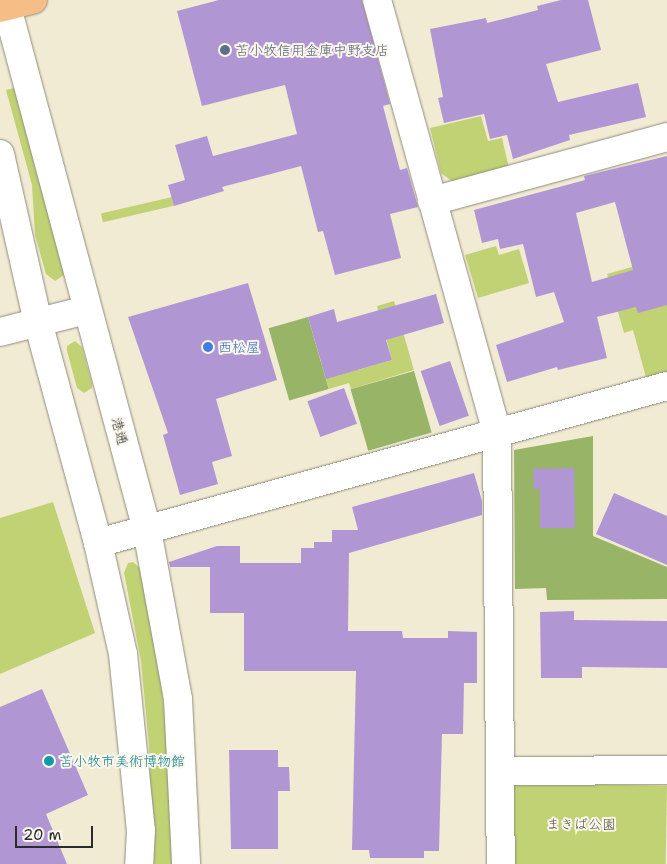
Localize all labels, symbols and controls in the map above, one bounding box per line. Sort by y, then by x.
place label: 苫小牧信用金庫中野支店 [235,42,389,58]
marker: 苫小牧信用金庫中野支店 [219,44,231,56]
place label: 西松屋 [218,339,260,355]
marker: 西松屋 [202,341,214,353]
street label: 港通 [108,415,132,447]
place label: 苫小牧市美術博物館 [59,753,185,769]
marker: 苫小牧市美術博物館 [43,755,55,767]
scale bar [18,816,95,848]
park label: まきば公園 [546,816,616,832]
text: 20 m [23,825,62,845]

